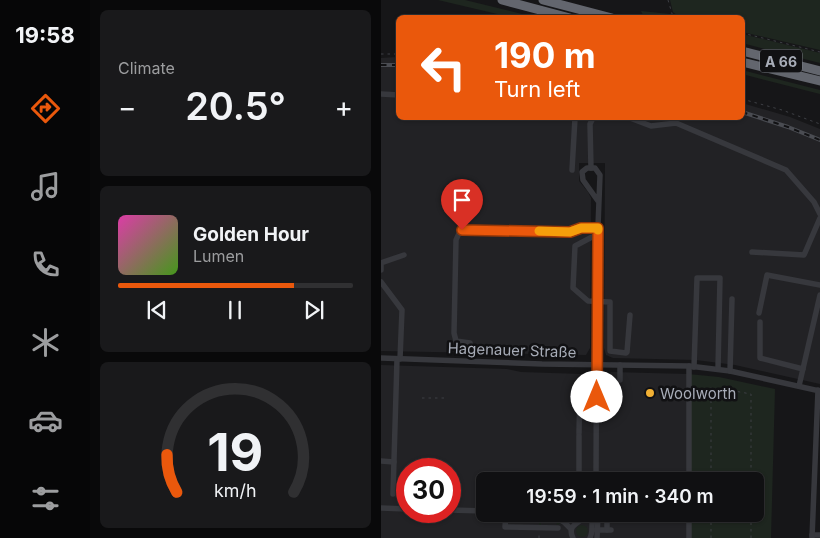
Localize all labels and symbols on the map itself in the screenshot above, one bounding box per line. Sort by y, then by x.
road number: A 66 [760,49,802,72]
pin [441,179,483,230]
street label: Hagenauer Straße [447,338,577,362]
position arrow [570,370,622,422]
place label: Woolworth [660,384,736,403]
marker: Woolworth [644,387,656,399]
speed limit sign: 30 [396,458,461,523]

